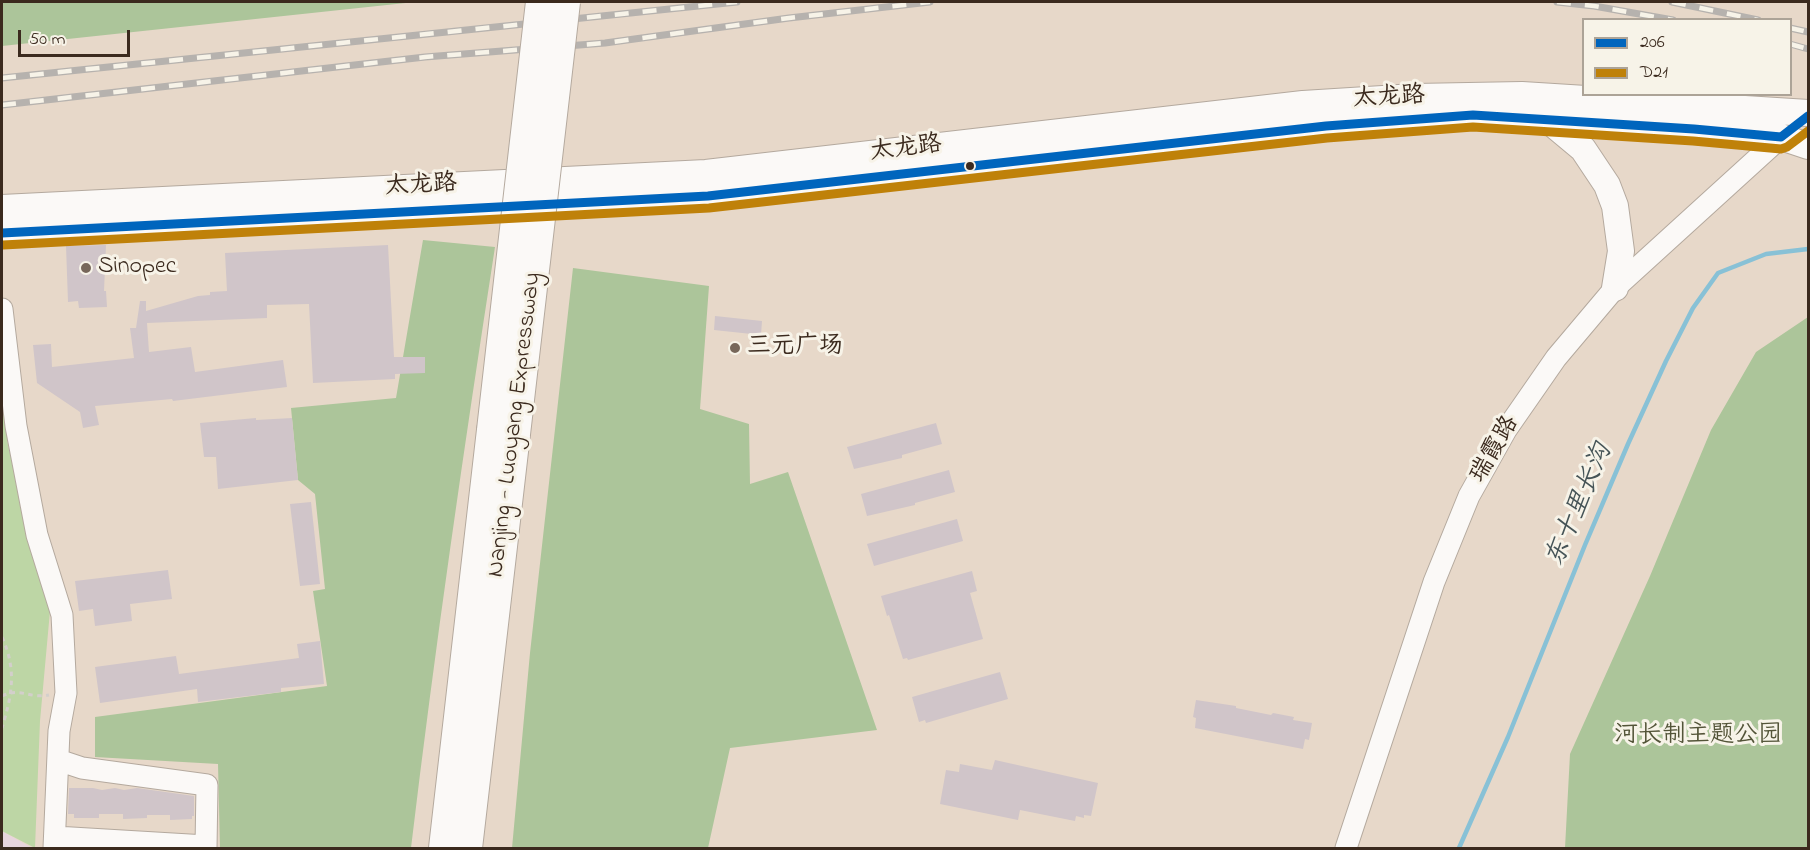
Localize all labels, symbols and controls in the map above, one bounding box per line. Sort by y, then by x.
scale bar [21,18,134,56]
legend [1582,18,1792,96]
text: 50 m [29,27,66,53]
text: 206 [1640,30,1665,56]
text: D21 [1640,60,1668,86]
street label: 太龙路 [1352,83,1426,115]
street label: 太龙路 [869,131,943,169]
unlabelled marker [964,160,976,172]
street label: 太龙路 [384,171,458,203]
place label: Sinopec [98,254,177,282]
marker: Sinopec [79,261,93,275]
street label: Nanjing - Luoyang Expressway [483,271,549,579]
place label: 三元广场 [747,334,843,362]
marker: 三元广场 [728,341,742,355]
street label: 瑞霞路 [1466,412,1526,488]
water label: 东十里长沟 [1541,440,1621,572]
park label: 河长制主题公园 [1614,723,1782,751]

